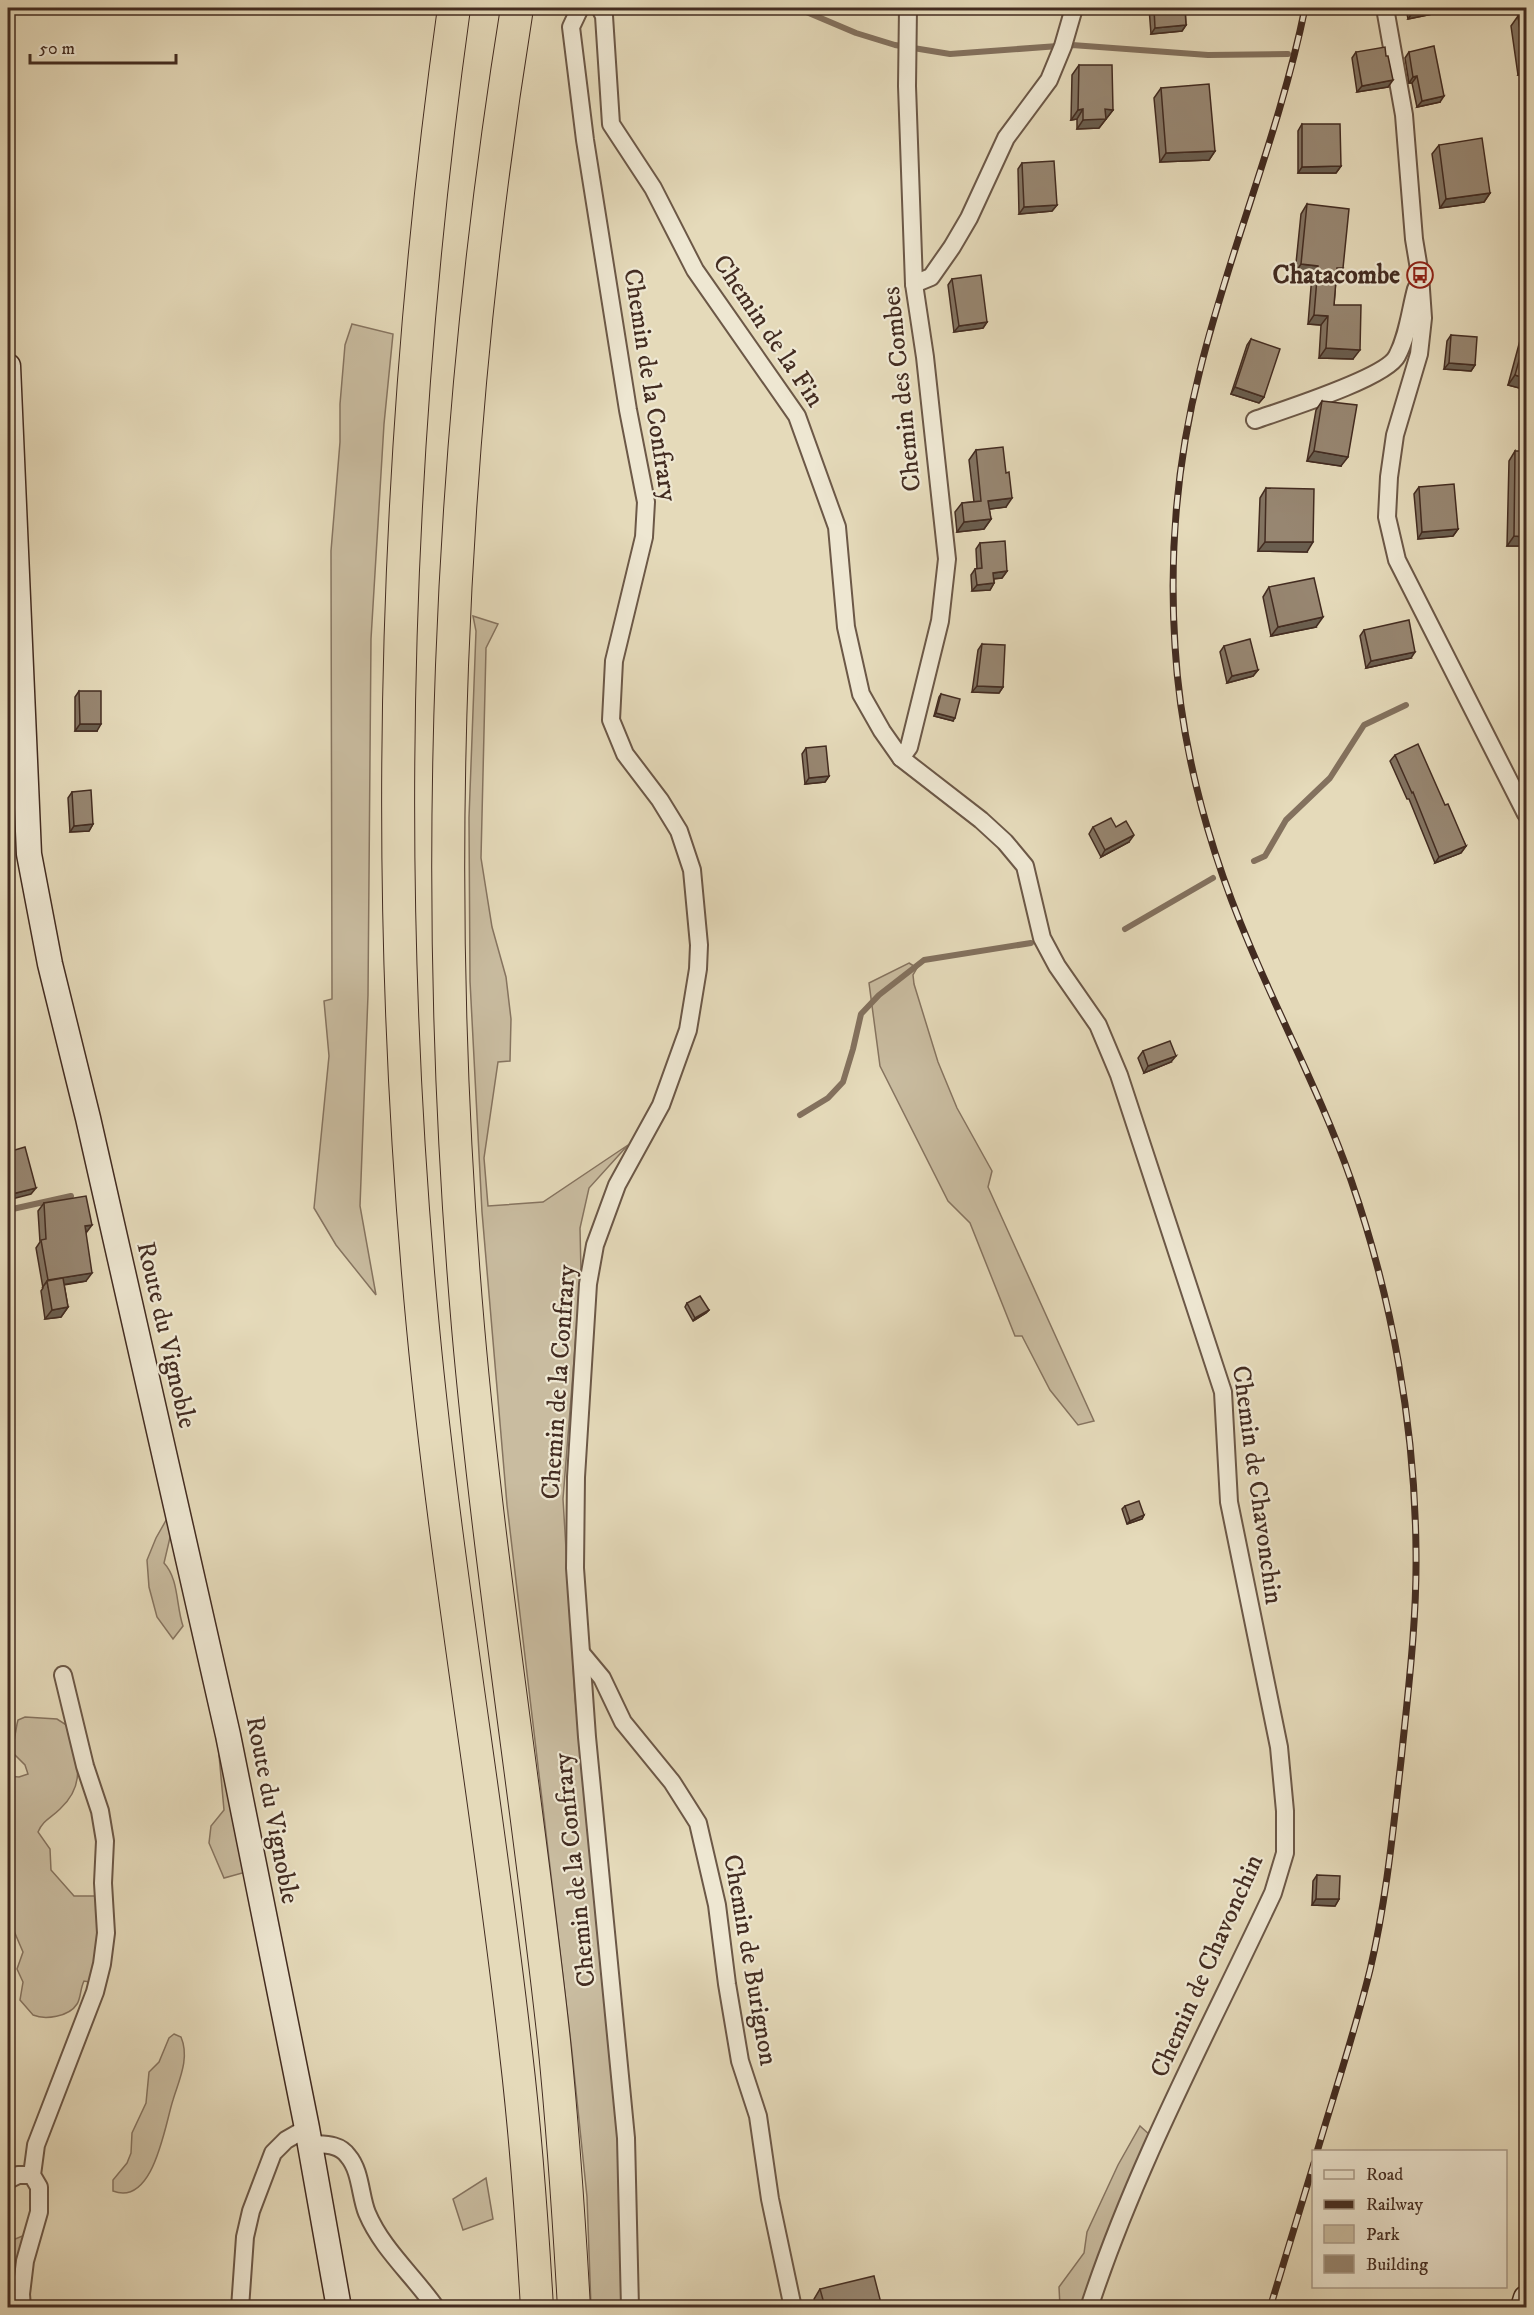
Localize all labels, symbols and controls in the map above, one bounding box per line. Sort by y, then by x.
scale bar [30,27,176,65]
text: 50 m [39,38,75,60]
street label: Chemin de la Fin [705,248,831,414]
place label: Chatacombe [1272,259,1400,292]
bus stop icon: Chatacombe [1405,260,1435,290]
street label: Chemin de la Confrary [615,266,685,504]
street label: Chemin des Combes [875,285,929,493]
street label: Route du Vignoble [128,1238,204,1432]
street label: Chemin de la Confrary [534,1263,584,1501]
street label: Chemin de Chavonchin [1224,1363,1290,1607]
street label: Route du Vignoble [238,1713,306,1907]
street label: Chemin de la Confrary [546,1751,604,1989]
street label: Chemin de Chavonchin [1143,1849,1271,2083]
street label: Chemin de Burignon [715,1852,785,2069]
legend [1312,2150,1507,2288]
text: Road [1366,2164,1403,2186]
text: Railway [1366,2194,1424,2216]
text: Park [1366,2224,1400,2246]
text: Building [1366,2254,1428,2276]

